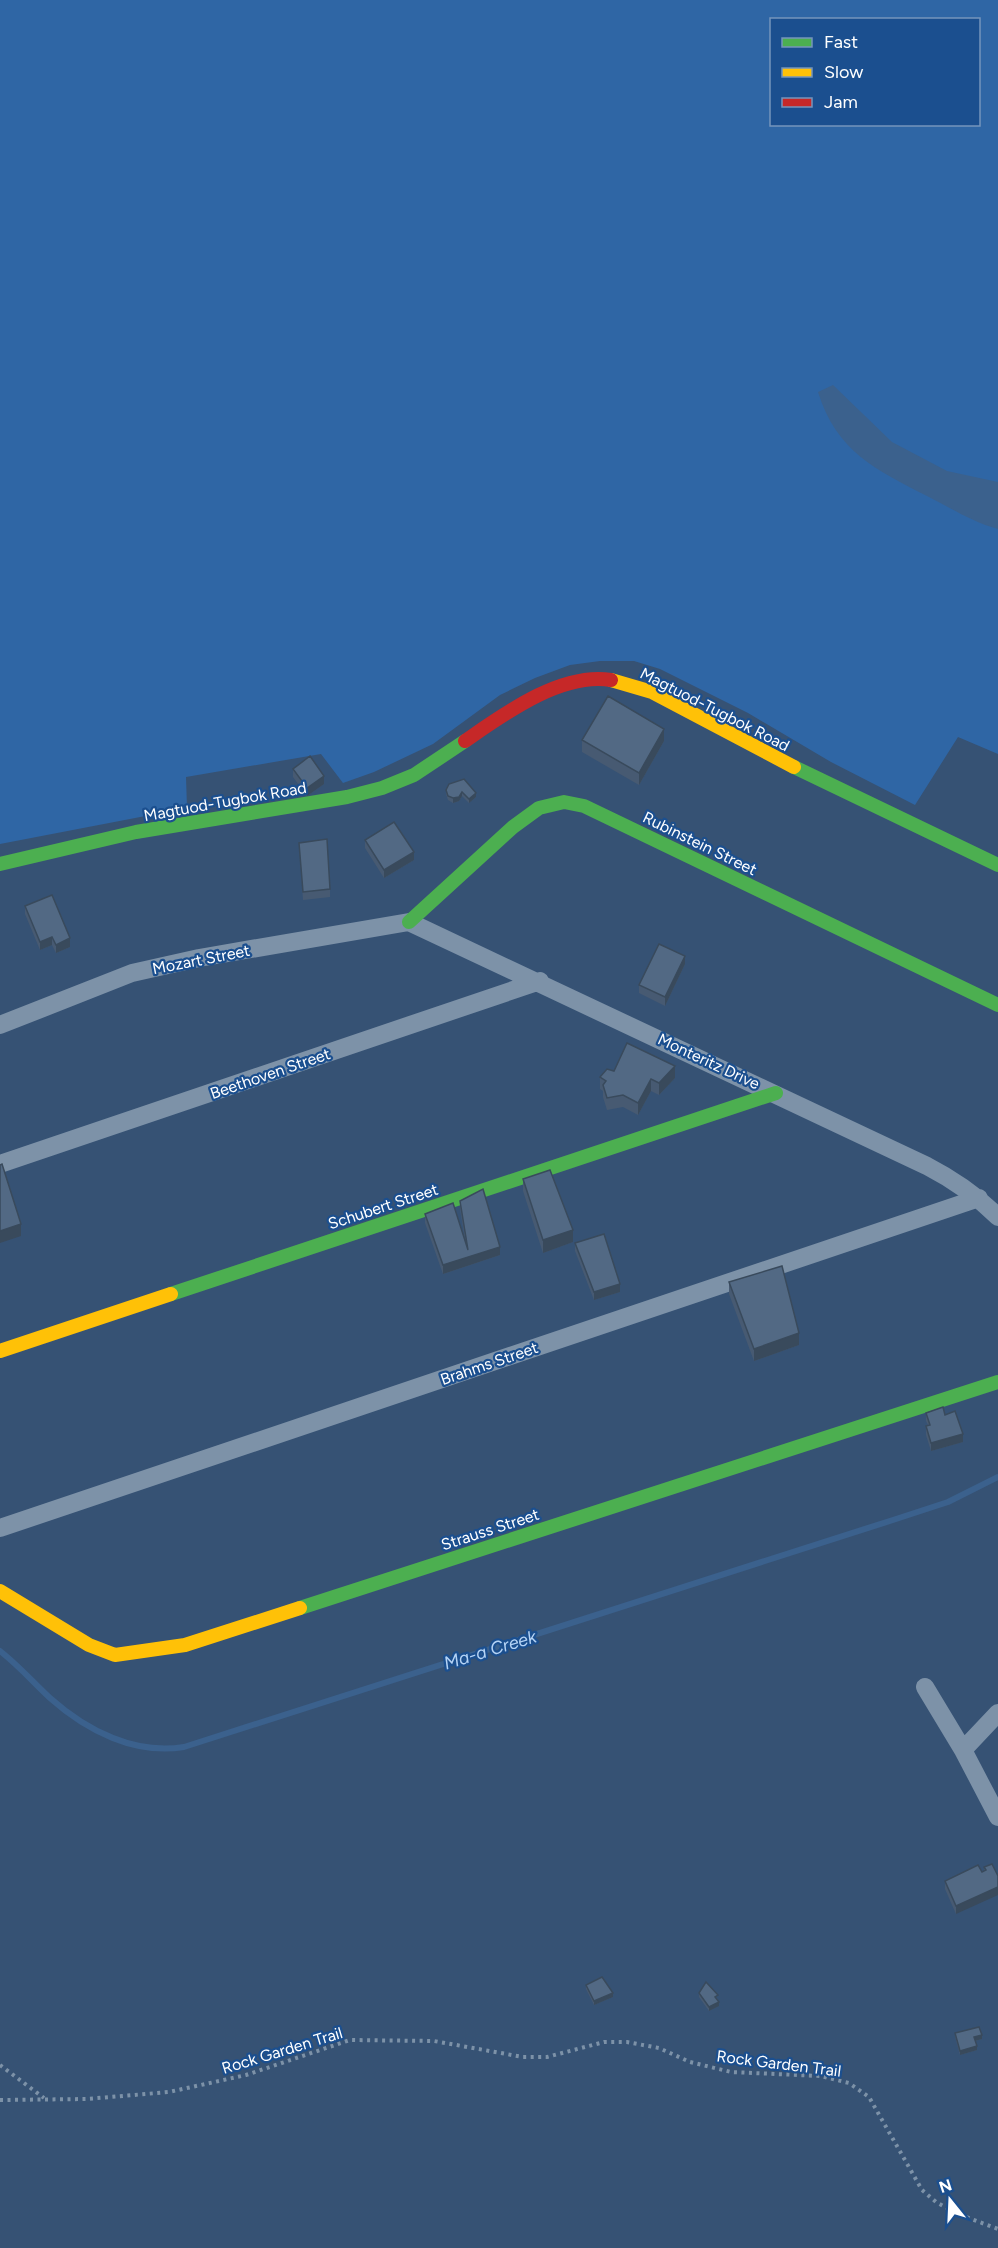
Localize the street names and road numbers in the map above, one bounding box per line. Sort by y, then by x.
street label: Magtuod-Tugbok Road [637,664,793,755]
street label: Magtuod-Tugbok Road [142,778,308,825]
street label: Rubinstein Street [640,808,760,879]
street label: Mozart Street [151,941,252,978]
street label: Monteritz Drive [655,1030,763,1094]
street label: Beethoven Street [208,1044,333,1103]
street label: Schubert Street [326,1180,441,1233]
street label: Brahms Street [438,1338,541,1389]
street label: Strauss Street [439,1505,542,1554]
street label: Rock Garden Trail [219,2023,345,2078]
street label: Rock Garden Trail [716,2046,842,2081]

